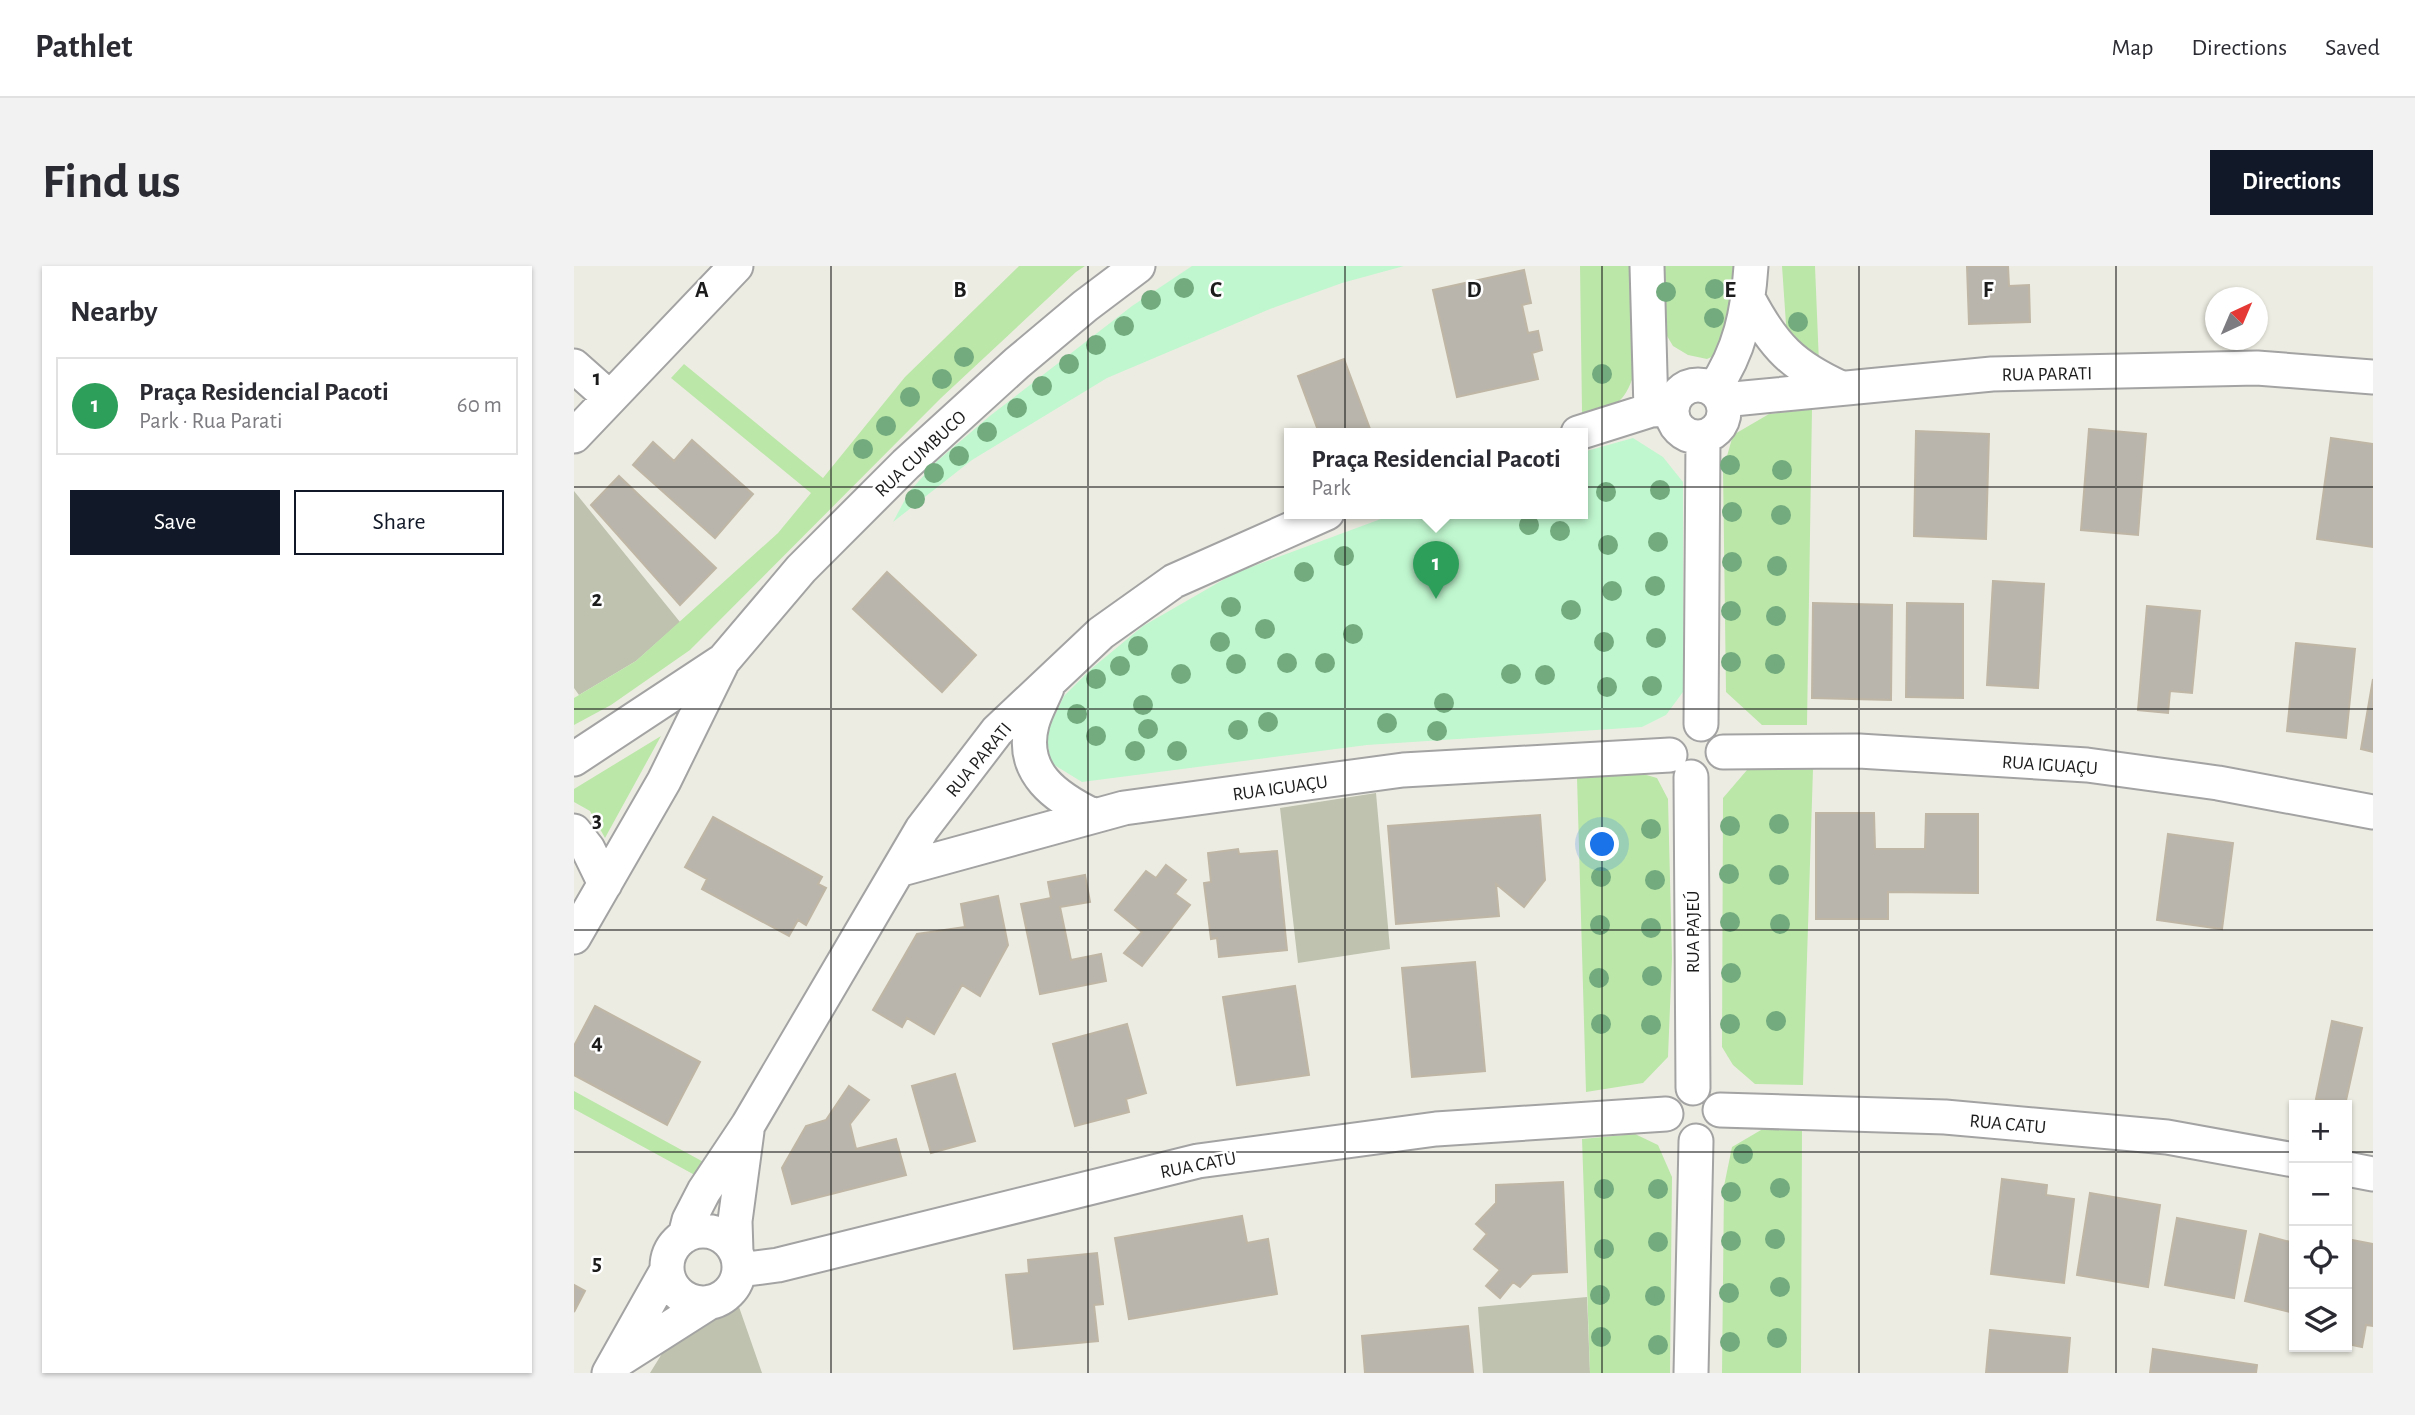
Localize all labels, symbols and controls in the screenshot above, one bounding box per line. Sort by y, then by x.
text: Pathlet [35,31,133,64]
text: Map [2111,36,2153,60]
text: Directions [2191,36,2287,60]
text: Saved [2325,36,2380,60]
button: Directions [2210,150,2373,215]
text: Find us [42,158,181,207]
text: A [695,279,709,302]
text: B [953,279,967,302]
text: C [1210,279,1222,302]
text: D [1466,279,1482,302]
text: E [1724,279,1736,302]
text: F [1983,279,1994,302]
north arrow [2205,287,2268,350]
text: Nearby [70,297,158,327]
street label: RUA PARATI [2002,364,2093,385]
text: 1 [593,367,601,390]
text: Praça Residencial Pacoti [139,379,389,405]
text: 1 [91,394,99,417]
text: 60 m [457,394,502,417]
street label: RUA CUMBUCO [872,407,970,501]
text: Park · Rua Parati [139,410,283,433]
popup [1284,428,1588,519]
text: Praça Residencial Pacoti [1311,446,1561,472]
text: Park [1311,477,1351,500]
button: Save [70,490,280,555]
button: Share [294,490,504,555]
pin: 1 [1413,541,1459,599]
text: 2 [592,588,603,611]
street label: RUA PARATI [943,719,1016,801]
street label: RUA IGUAÇU [2001,753,2098,778]
street label: RUA IGUAÇU [1231,772,1329,805]
text: 3 [592,809,602,832]
your location [1585,827,1619,861]
street label: RUA PAJEÚ [1682,891,1703,973]
text: 4 [591,1031,603,1054]
map controls [2289,1100,2352,1352]
button: + [2289,1100,2352,1163]
street label: RUA CATU [1969,1112,2047,1137]
street label: RUA CATU [1159,1149,1238,1182]
button: − [2289,1163,2352,1226]
button: locate [2289,1226,2352,1289]
text: 5 [592,1252,602,1275]
button: layers [2289,1289,2352,1352]

